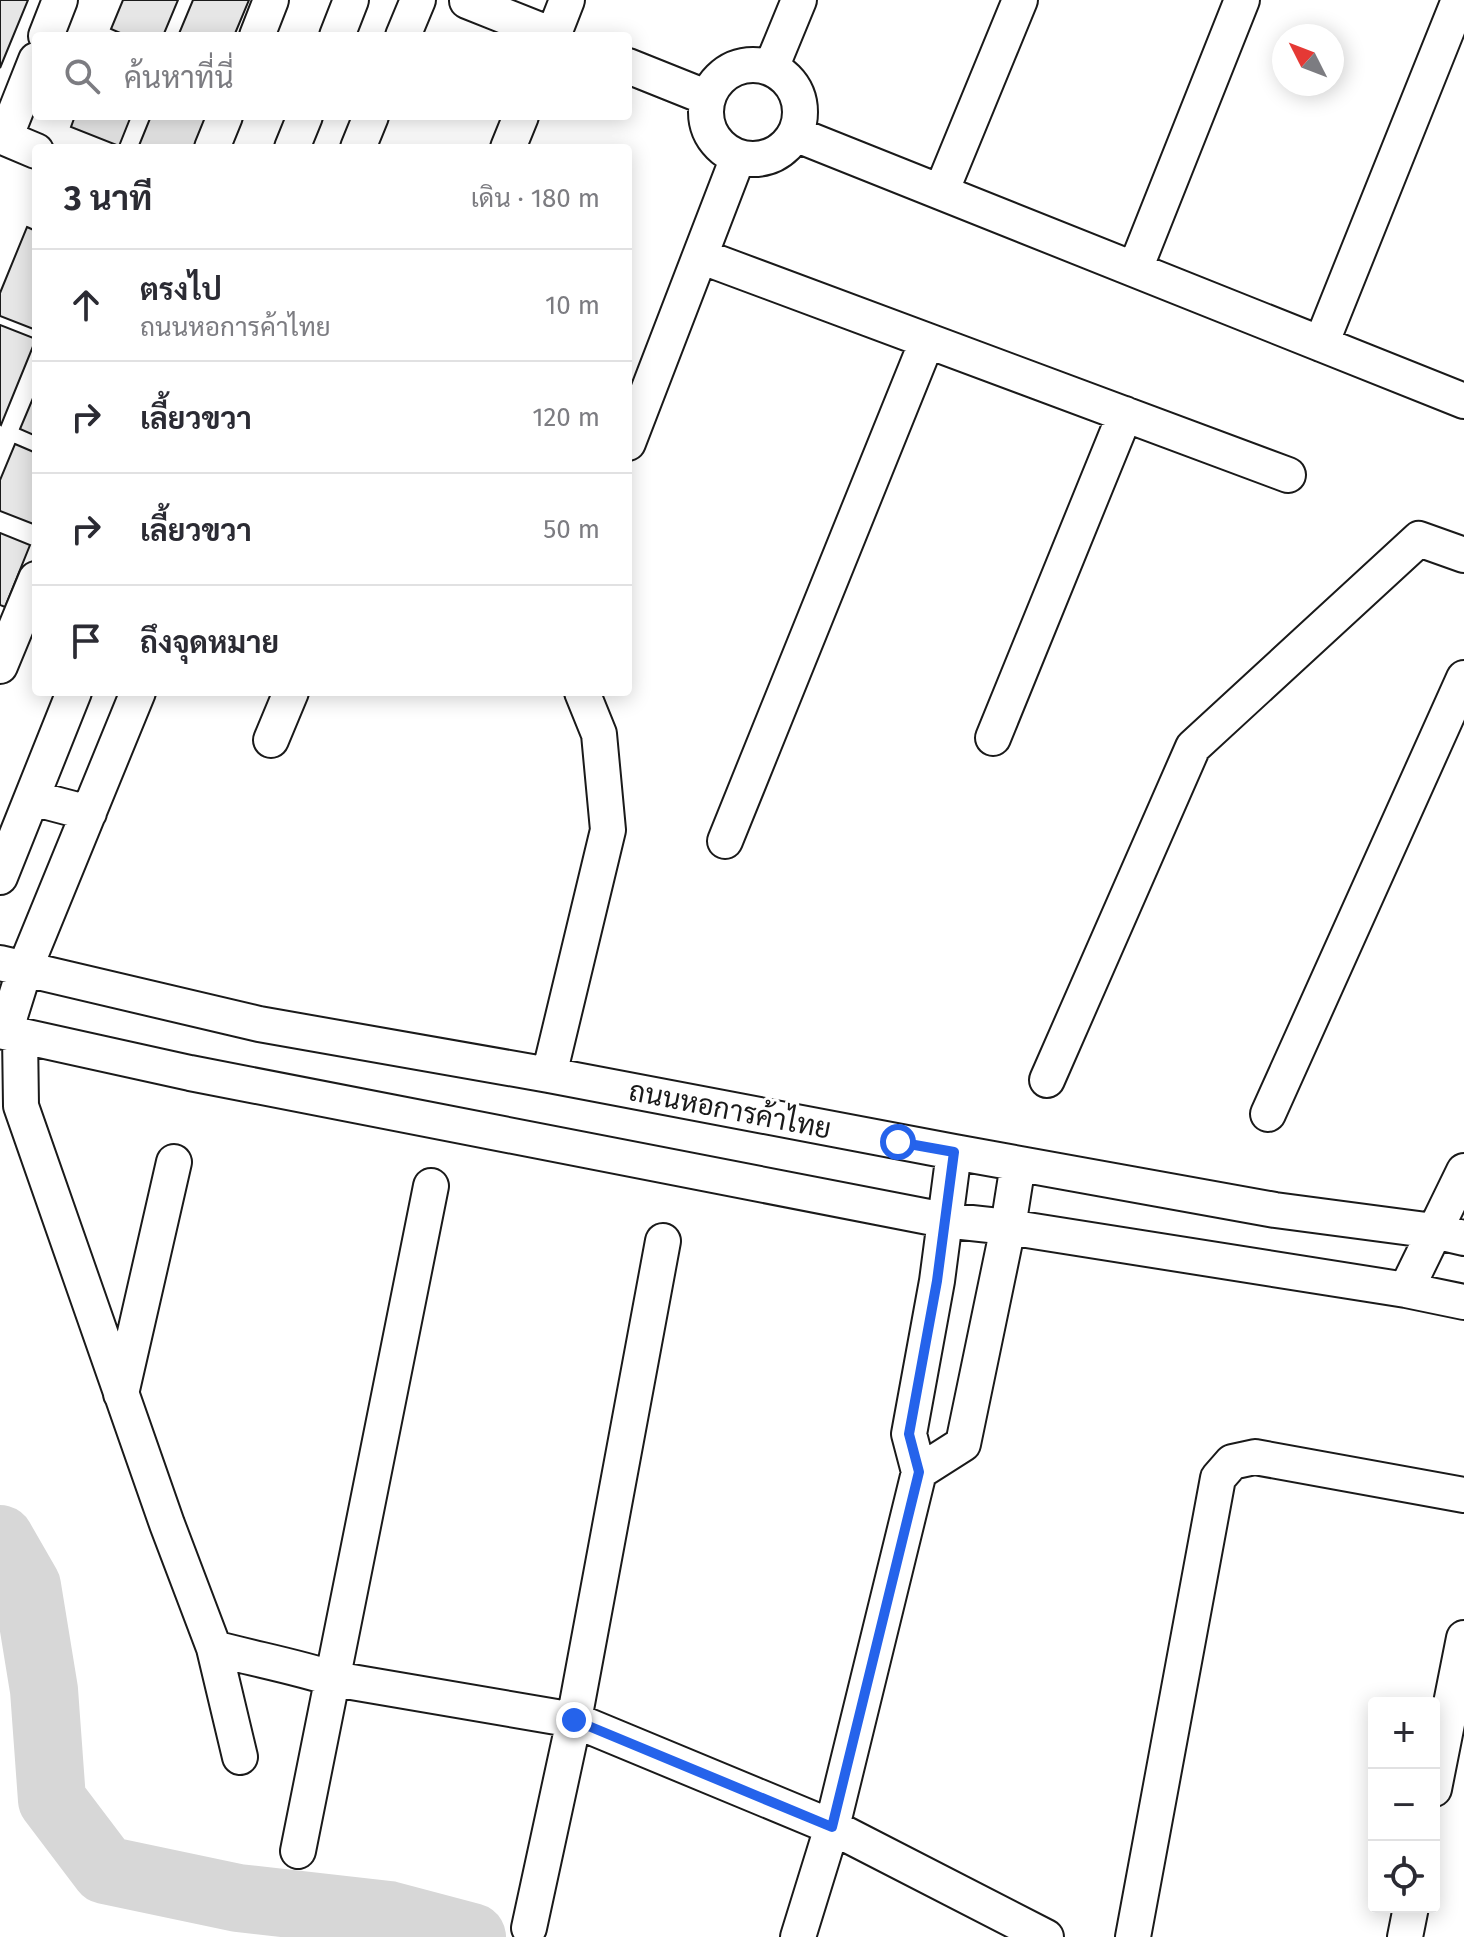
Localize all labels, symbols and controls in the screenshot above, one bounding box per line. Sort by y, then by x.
north arrow [1272,24,1344,96]
search box [32,32,632,120]
icon: search [60,54,104,98]
text: ค้นหาที่นี่ [124,60,234,96]
text: 3 นาที [64,178,152,219]
text: เดิน · 180 m [471,183,600,214]
text: ตรงไป [140,272,222,308]
icon: ahead [64,283,108,327]
text: 10 m [545,290,600,321]
text: ถนนหอการค้าไทย [140,312,331,343]
icon: right [64,395,108,439]
text: เลี้ยวขวา [140,401,252,437]
text: 120 m [532,402,600,433]
icon: right [64,507,108,551]
text: เลี้ยวขวา [140,513,252,549]
text: 50 m [543,514,600,545]
icon: arrive [64,619,108,663]
text: ถึงจุดหมาย [140,625,279,661]
street label: ถนนหอการค้าไทย [626,1071,834,1146]
route start [880,1124,916,1160]
map controls [1368,1697,1440,1913]
button: + [1368,1697,1440,1769]
route end [556,1702,592,1738]
button: − [1368,1769,1440,1841]
button: locate [1368,1841,1440,1913]

